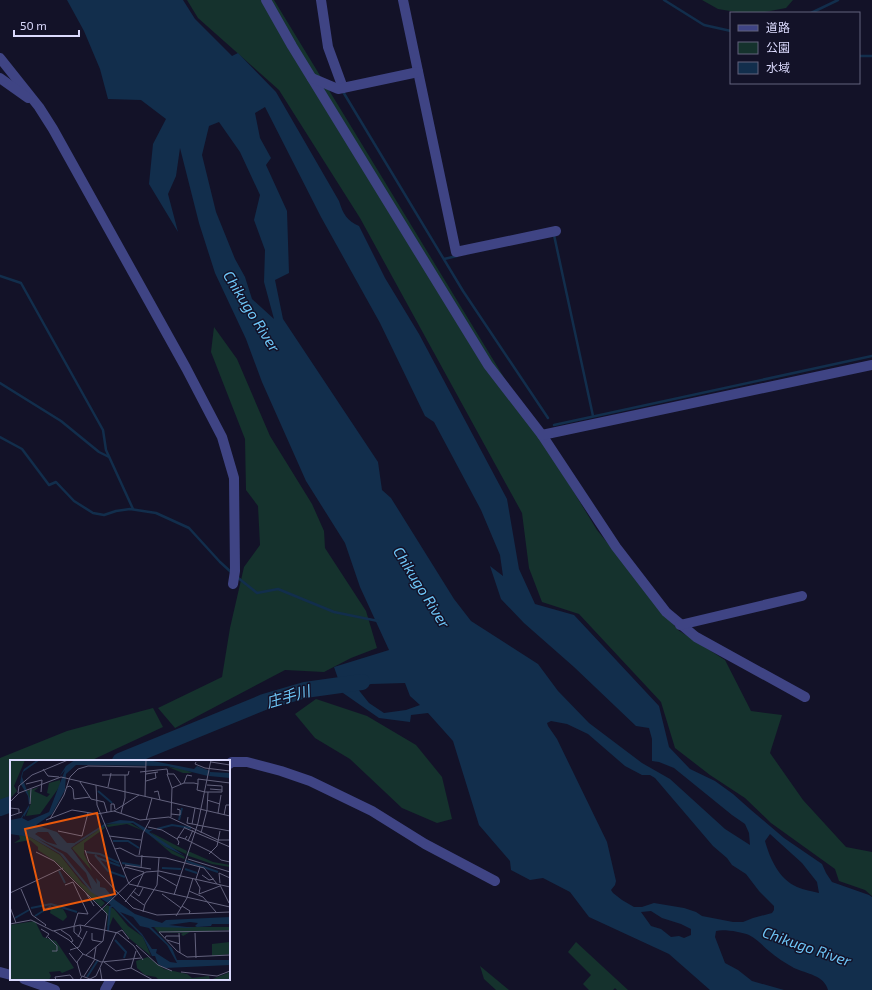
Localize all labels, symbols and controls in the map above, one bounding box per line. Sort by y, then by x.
scale bar [14,12,79,38]
legend [730,12,860,84]
text: 50 m [20,18,47,32]
text: 道路 [766,20,790,34]
text: 公園 [766,40,790,54]
text: 水域 [766,60,790,74]
water label: Chikugo River [220,267,285,356]
water label: Chikugo River [390,543,455,632]
water label: 庄手川 [264,681,314,711]
inset map [10,760,230,980]
water label: Chikugo River [760,922,855,970]

